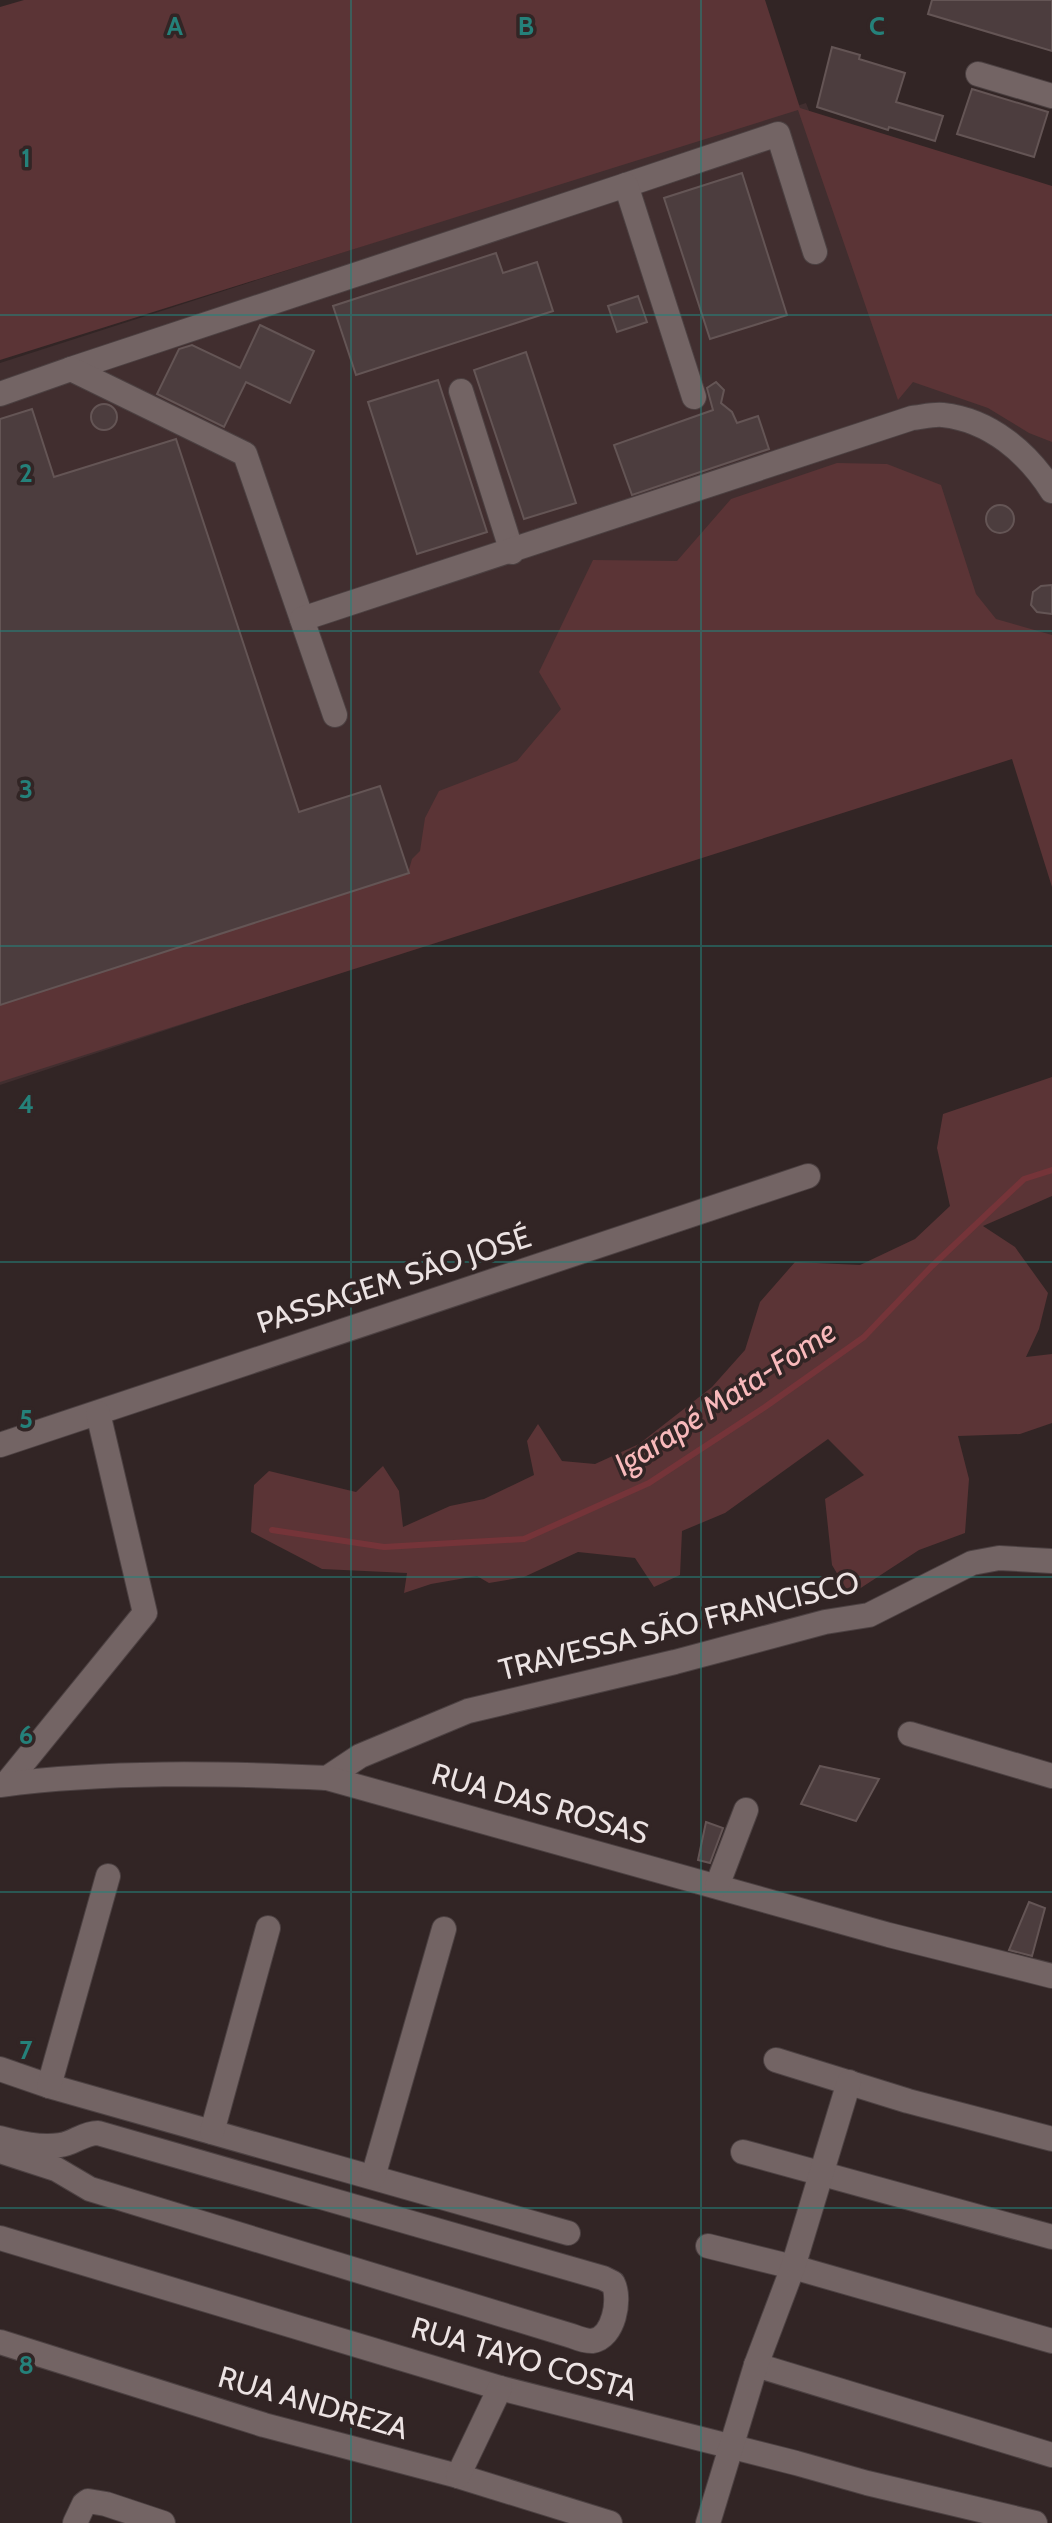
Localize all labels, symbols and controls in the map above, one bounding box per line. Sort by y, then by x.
text: A [167,10,184,42]
text: B [518,10,534,42]
text: C [869,10,885,42]
text: 1 [21,142,31,174]
text: 2 [19,457,33,489]
text: 3 [19,773,33,805]
text: 4 [18,1088,34,1120]
street label: PASSAGEM SÃO JOSÉ [252,1218,536,1341]
water label: Igarapé Mata-Fome [607,1311,843,1484]
text: 5 [19,1403,33,1435]
street label: TRAVESSA SÃO FRANCISCO [495,1563,863,1688]
text: 6 [19,1719,33,1751]
street label: RUA DAS ROSAS [428,1755,653,1852]
text: 7 [19,2034,33,2066]
street label: RUA TAYO COSTA [407,2309,642,2409]
text: 8 [18,2349,34,2381]
street label: RUA ANDREZA [214,2358,413,2447]

